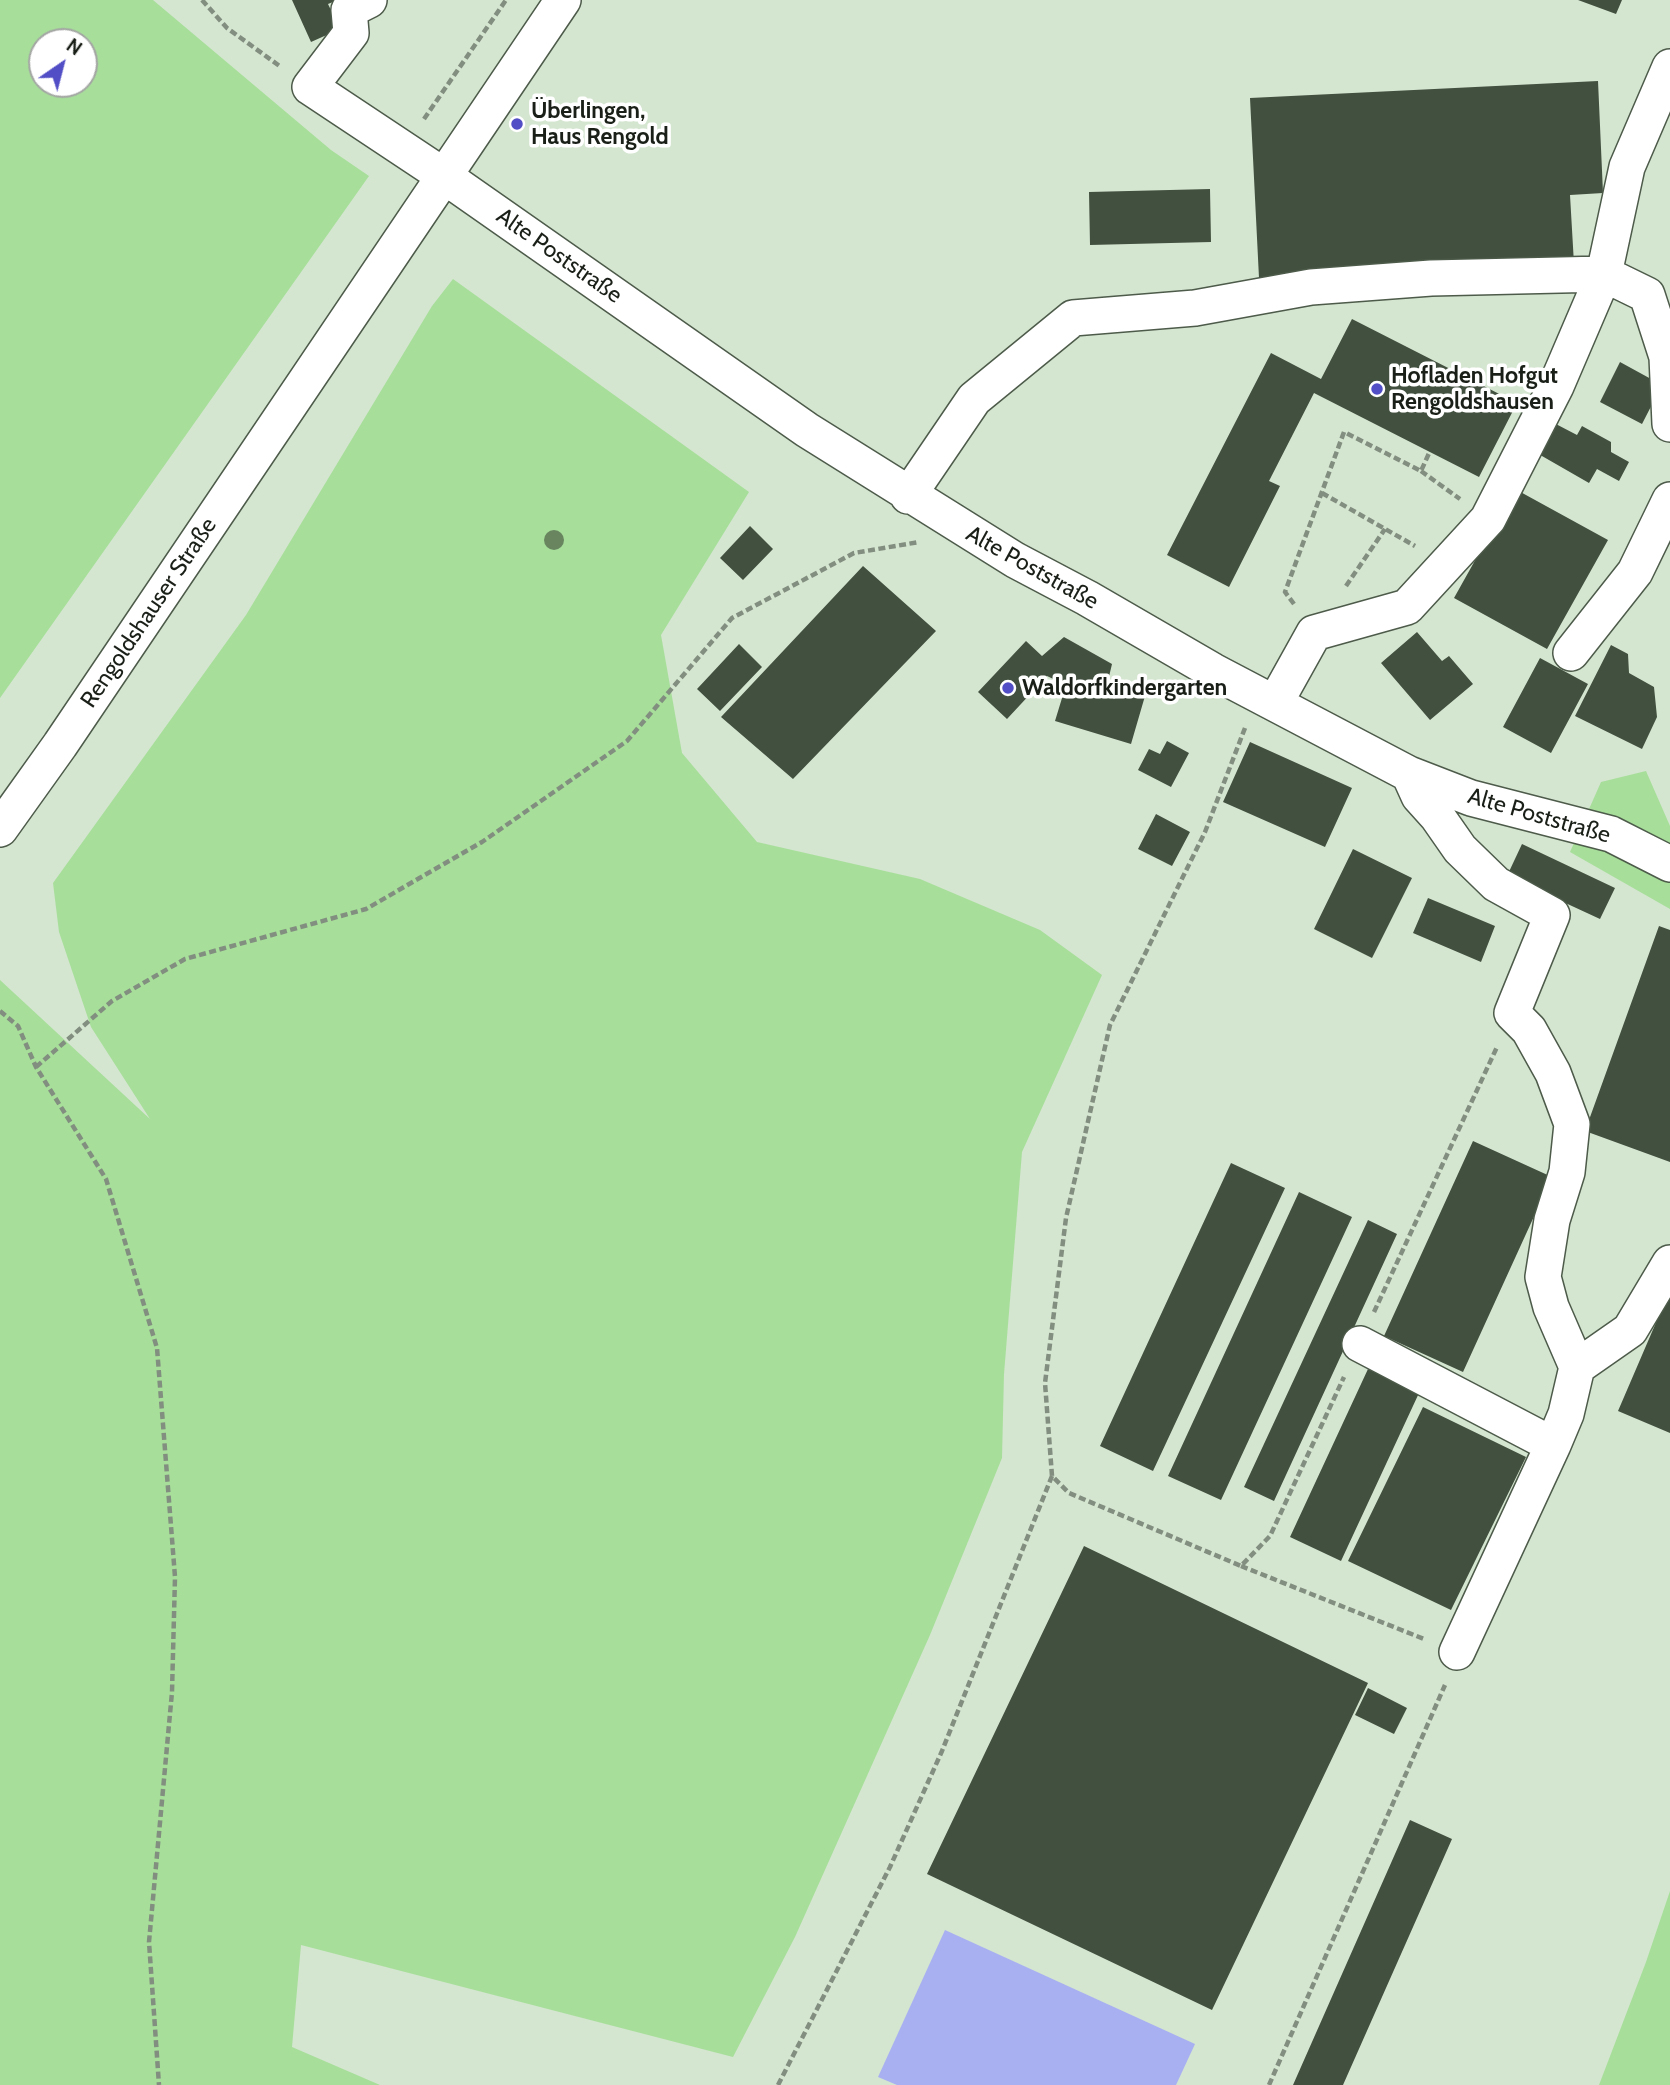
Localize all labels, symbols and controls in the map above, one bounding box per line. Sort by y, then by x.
north arrow [28,28,98,98]
text: N [62,34,86,60]
place label: Überlingen, Haus Rengold [531,97,669,151]
marker: Überlingen, Haus Rengold [509,116,525,132]
street label: Alte Poststraße [491,203,627,309]
place label: Hofladen Hofgut Rengoldshausen [1391,362,1558,416]
marker: Hofladen Hofgut Rengoldshausen [1369,381,1385,397]
street label: Rengoldshauser Straße [75,513,223,713]
street label: Alte Poststraße [961,520,1103,616]
place label: Waldorfkindergarten [1022,674,1227,702]
marker: Waldorfkindergarten [1000,680,1016,696]
street label: Alte Poststraße [1465,782,1613,850]

